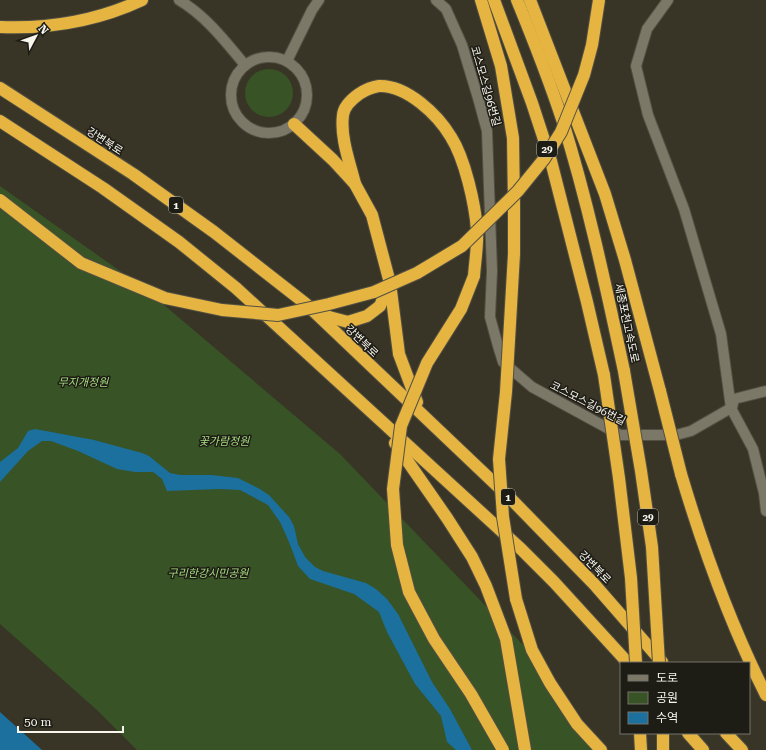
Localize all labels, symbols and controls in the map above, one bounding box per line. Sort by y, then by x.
north arrow [16,16,56,56]
text: N [35,22,51,38]
street label: 코스모스길96번길 [468,44,503,128]
street label: 강변북로 [84,125,125,158]
road number: 29 [537,141,557,157]
road number: 1 [169,197,183,213]
street label: 세종포천고속도로 [612,282,641,364]
street label: 강변북로 [343,323,381,360]
park label: 무지개정원 [58,376,109,389]
street label: 코스모스길96번길 [548,379,628,428]
park label: 꽃가람정원 [199,435,250,448]
road number: 1 [501,489,515,505]
road number: 29 [638,509,658,525]
street label: 강변북로 [576,548,613,586]
park label: 구리한강시민공원 [168,567,249,580]
legend [620,662,750,734]
text: 도로 [656,671,678,685]
text: 공원 [656,691,678,705]
scale bar [18,708,123,734]
text: 수역 [656,711,678,725]
text: 50 m [24,715,51,729]

